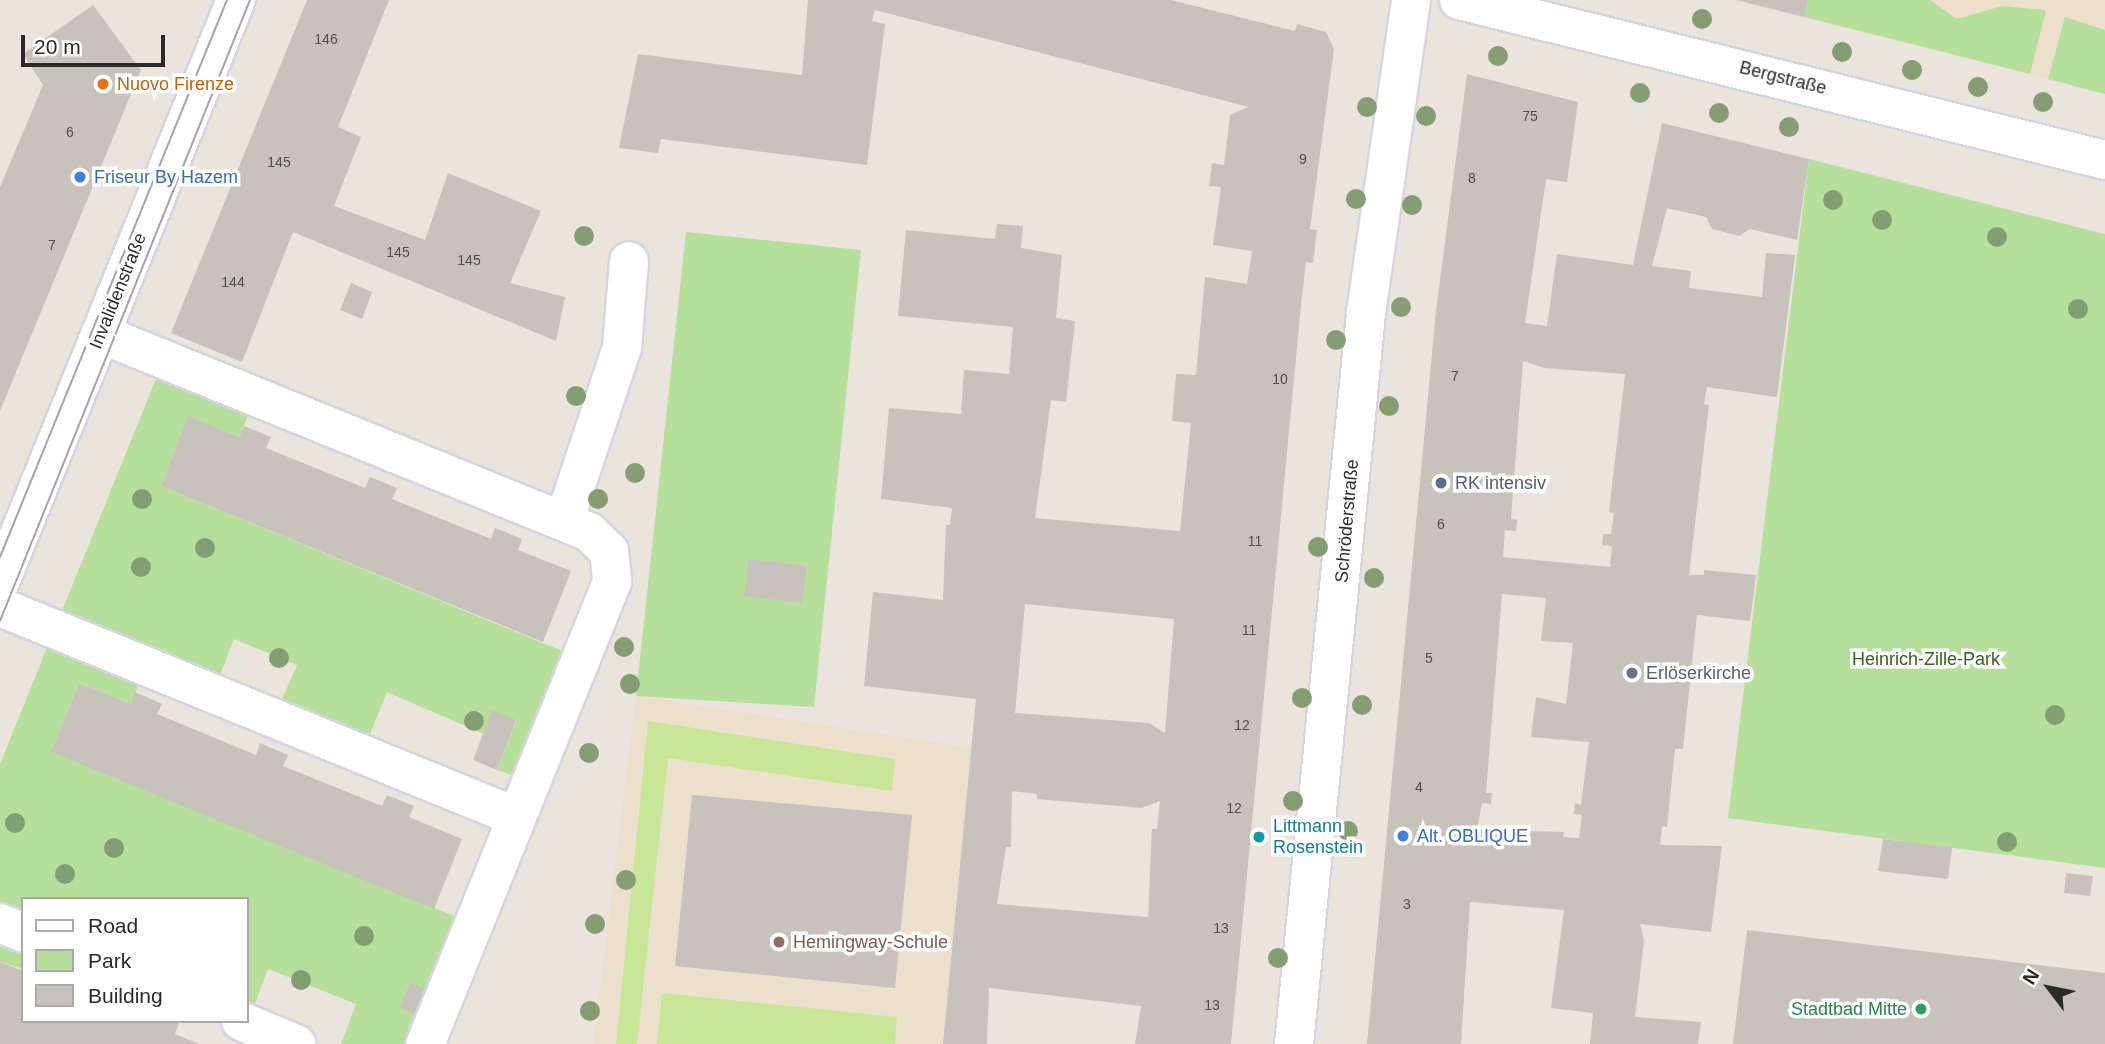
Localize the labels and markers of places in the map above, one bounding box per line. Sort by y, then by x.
place label: Nuovo Firenze [117,73,234,95]
marker: Nuovo Firenze [95,76,111,92]
place label: Friseur By Hazem [94,166,238,188]
marker: Friseur By Hazem [72,169,88,185]
place label: RK intensiv [1455,472,1546,494]
marker: RK intensiv [1433,475,1449,491]
place label: Erlöserkirche [1646,662,1751,684]
marker: Erlöserkirche [1624,665,1640,681]
place label: Littmann Rosenstein [1273,816,1363,858]
place label: Alt. OBLIQUE [1417,825,1528,847]
marker: Alt. OBLIQUE [1395,828,1411,844]
marker: Littmann Rosenstein [1251,829,1267,845]
place label: Hemingway-Schule [793,931,948,953]
marker: Hemingway-Schule [771,934,787,950]
place label: Stadtbad Mitte [1791,998,1907,1020]
marker: Stadtbad Mitte [1913,1001,1929,1017]

